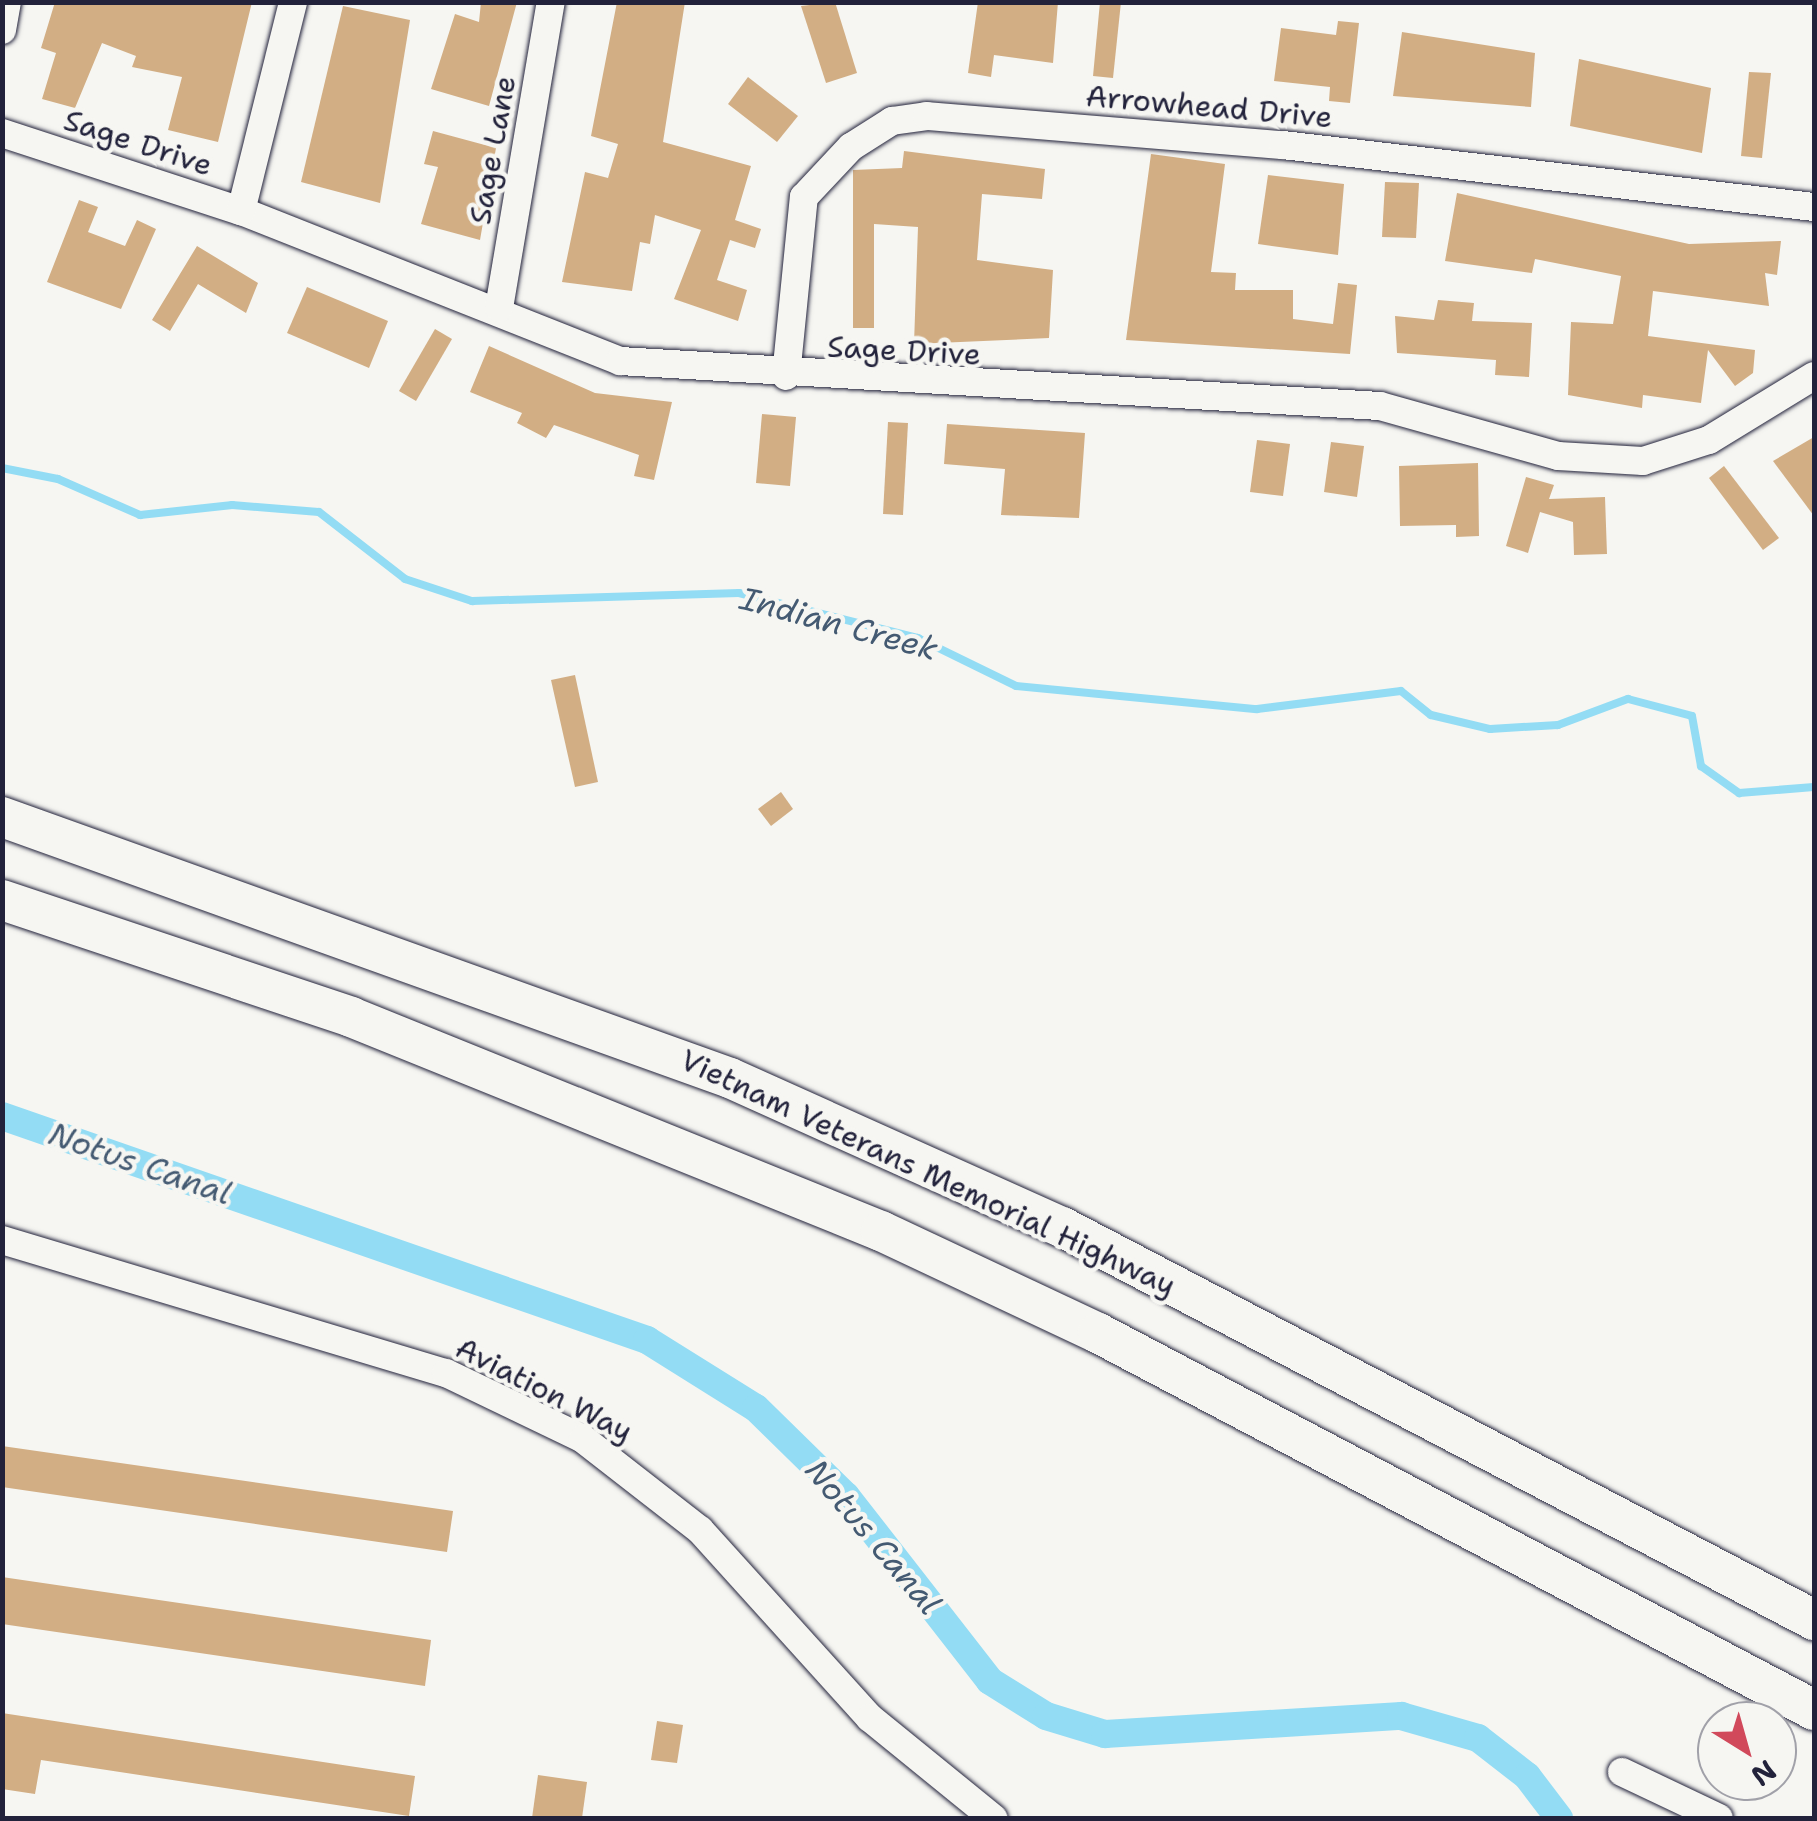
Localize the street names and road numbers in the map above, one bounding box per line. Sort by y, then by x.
street label: Sage Lane [462,73,524,227]
street label: Arrowhead Drive [1084,78,1334,136]
street label: Sage Drive [59,102,217,184]
street label: Sage Drive [826,329,982,373]
street label: Vietnam Veterans Memorial Highway [675,1042,1181,1304]
street label: Aviation Way [449,1330,639,1450]

